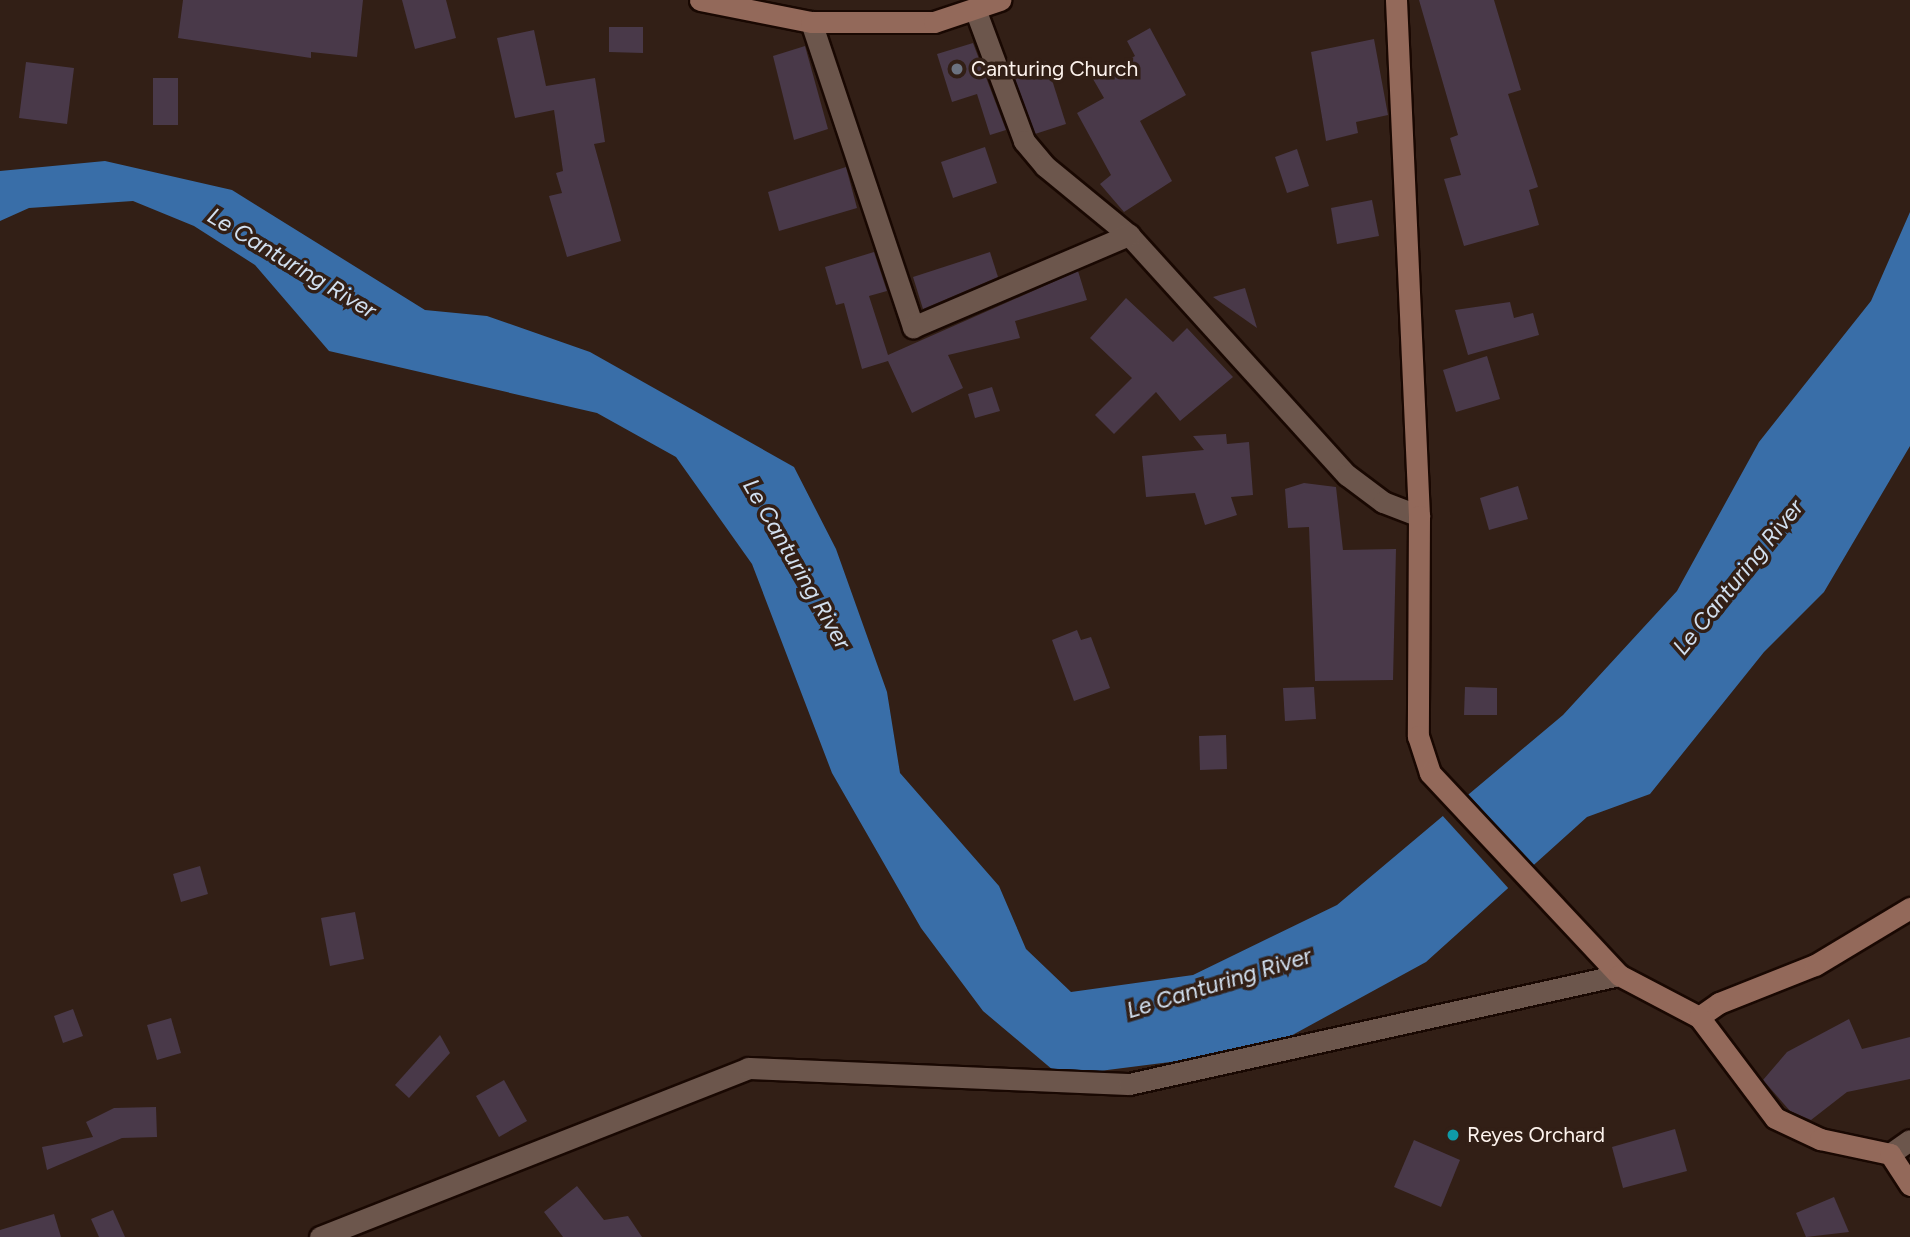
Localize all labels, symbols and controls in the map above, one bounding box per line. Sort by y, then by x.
place label: Canturing Church [971,56,1138,82]
marker: Canturing Church [949,61,965,77]
water label: Le Canturing River [203,202,381,324]
water label: Le Canturing River [737,474,857,654]
water label: Le Canturing River [1667,494,1809,660]
water label: Le Canturing River [1123,942,1315,1024]
place label: Reyes Orchard [1467,1122,1605,1148]
marker: Reyes Orchard [1445,1127,1461,1143]

